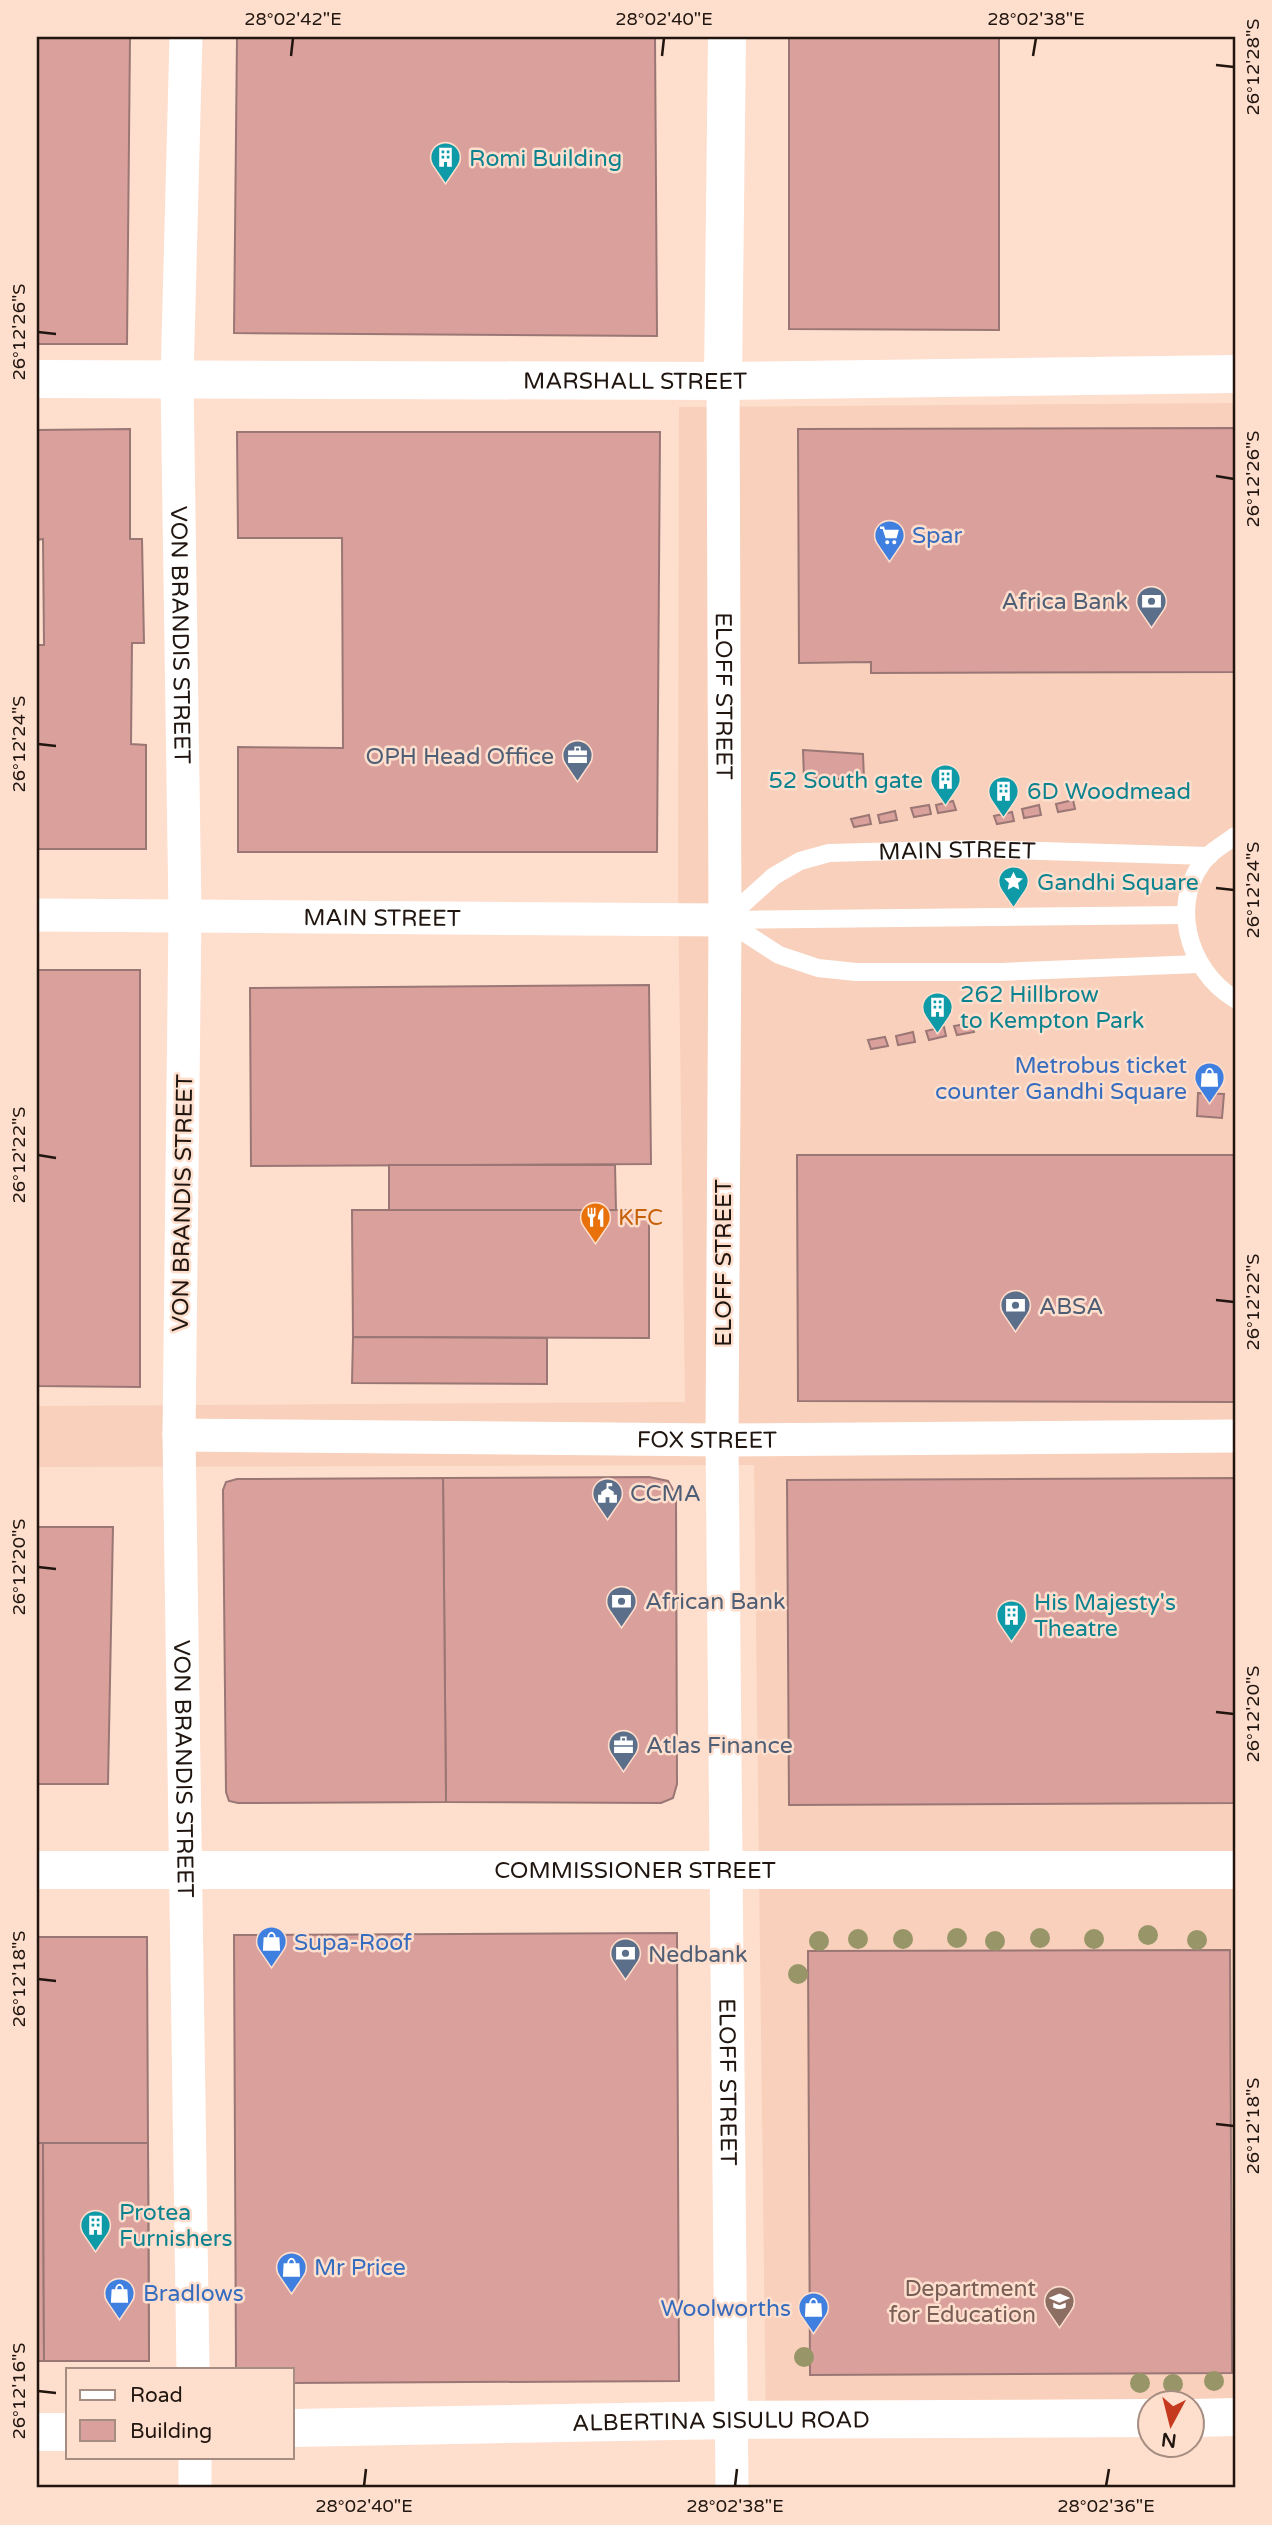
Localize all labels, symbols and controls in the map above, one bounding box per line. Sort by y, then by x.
text: 28°02'42"E [244,8,342,30]
text: 28°02'40"E [615,8,713,30]
text: 28°02'38"E [987,8,1085,30]
text: 26°12'28"S [1242,19,1264,115]
building icon: Romi Building [429,141,463,185]
place label: Romi Building [469,145,622,173]
text: 26°12'26"S [8,284,30,380]
street label: MARSHALL STREET [523,367,747,396]
text: 26°12'26"S [1242,431,1264,527]
street label: VON BRANDIS STREET [164,506,196,764]
supermarket icon: Spar [872,518,906,562]
place label: Spar [912,522,962,550]
bank icon: Africa Bank [1134,584,1168,628]
place label: Africa Bank [1001,588,1128,616]
street label: ELOFF STREET [709,612,737,780]
text: 26°12'24"S [8,696,30,792]
office icon: OPH Head Office [560,739,594,783]
place label: OPH Head Office [365,743,554,771]
building icon: 52 South gate [929,763,963,807]
place label: 52 South gate [768,767,923,795]
building icon: 6D Woodmead [987,774,1021,818]
place label: 6D Woodmead [1027,778,1191,806]
street label: MAIN STREET [878,836,1036,867]
text: 26°12'24"S [1242,842,1264,938]
place icon: Gandhi Square [997,865,1031,909]
place label: Gandhi Square [1037,869,1199,897]
street label: MAIN STREET [303,904,461,933]
place label: 262 Hillbrow to Kempton Park [960,981,1144,1035]
building icon: 262 Hillbrow to Kempton Park [920,990,954,1034]
place label: Metrobus ticket counter Gandhi Square [935,1052,1187,1106]
shop icon: Metrobus ticket counter Gandhi Square [1193,1061,1227,1105]
street label: VON BRANDIS STREET [167,1074,199,1332]
text: 26°12'22"S [8,1107,30,1203]
street label: ELOFF STREET [710,1179,738,1347]
restaurant icon: KFC [578,1200,612,1244]
place label: KFC [618,1204,663,1232]
text: 26°12'22"S [1242,1254,1264,1350]
bank icon: ABSA [999,1289,1033,1333]
place label: ABSA [1039,1293,1103,1321]
street label: FOX STREET [637,1426,777,1455]
public building icon: CCMA [590,1476,624,1520]
place label: CCMA [630,1480,701,1508]
text: 26°12'20"S [8,1519,30,1615]
bank icon: African Bank [605,1584,639,1628]
place label: African Bank [645,1588,786,1616]
place label: His Majesty's Theatre [1034,1589,1176,1643]
building icon: His Majesty's Theatre [994,1598,1028,1642]
street label: VON BRANDIS STREET [167,1640,199,1898]
text: 26°12'20"S [1242,1666,1264,1762]
office icon: Atlas Finance [606,1728,640,1772]
place label: Atlas Finance [646,1732,793,1760]
street label: COMMISSIONER STREET [494,1857,776,1885]
shop icon: Supa-Roof [254,1925,288,1969]
place label: Supa-Roof [294,1929,412,1957]
text: 26°12'18"S [8,1931,30,2027]
bank icon: Nedbank [608,1937,642,1981]
place label: Nedbank [648,1941,748,1969]
street label: ELOFF STREET [712,1998,742,2166]
text: 26°12'18"S [1242,2078,1264,2174]
place label: Protea Furnishers [119,2199,233,2253]
building icon: Protea Furnishers [79,2208,113,2252]
shop icon: Mr Price [274,2250,308,2294]
place label: Mr Price [314,2254,406,2282]
place label: Department for Education [889,2275,1036,2329]
shop icon: Bradlows [103,2276,137,2320]
place label: Bradlows [143,2280,244,2308]
school or university icon: Department for Education [1042,2284,1076,2328]
shop icon: Woolworths [797,2291,831,2335]
place label: Woolworths [660,2295,791,2323]
text: 26°12'16"S [8,2343,30,2439]
legend [66,2368,294,2458]
text: Road [130,2383,183,2408]
north arrow [1136,2388,1206,2458]
street label: ALBERTINA SISULU ROAD [572,2406,870,2438]
text: Building [130,2419,212,2444]
text: N [1160,2428,1178,2452]
text: 28°02'40"E [315,2495,413,2517]
text: 28°02'38"E [686,2495,784,2517]
text: 28°02'36"E [1057,2495,1155,2517]

